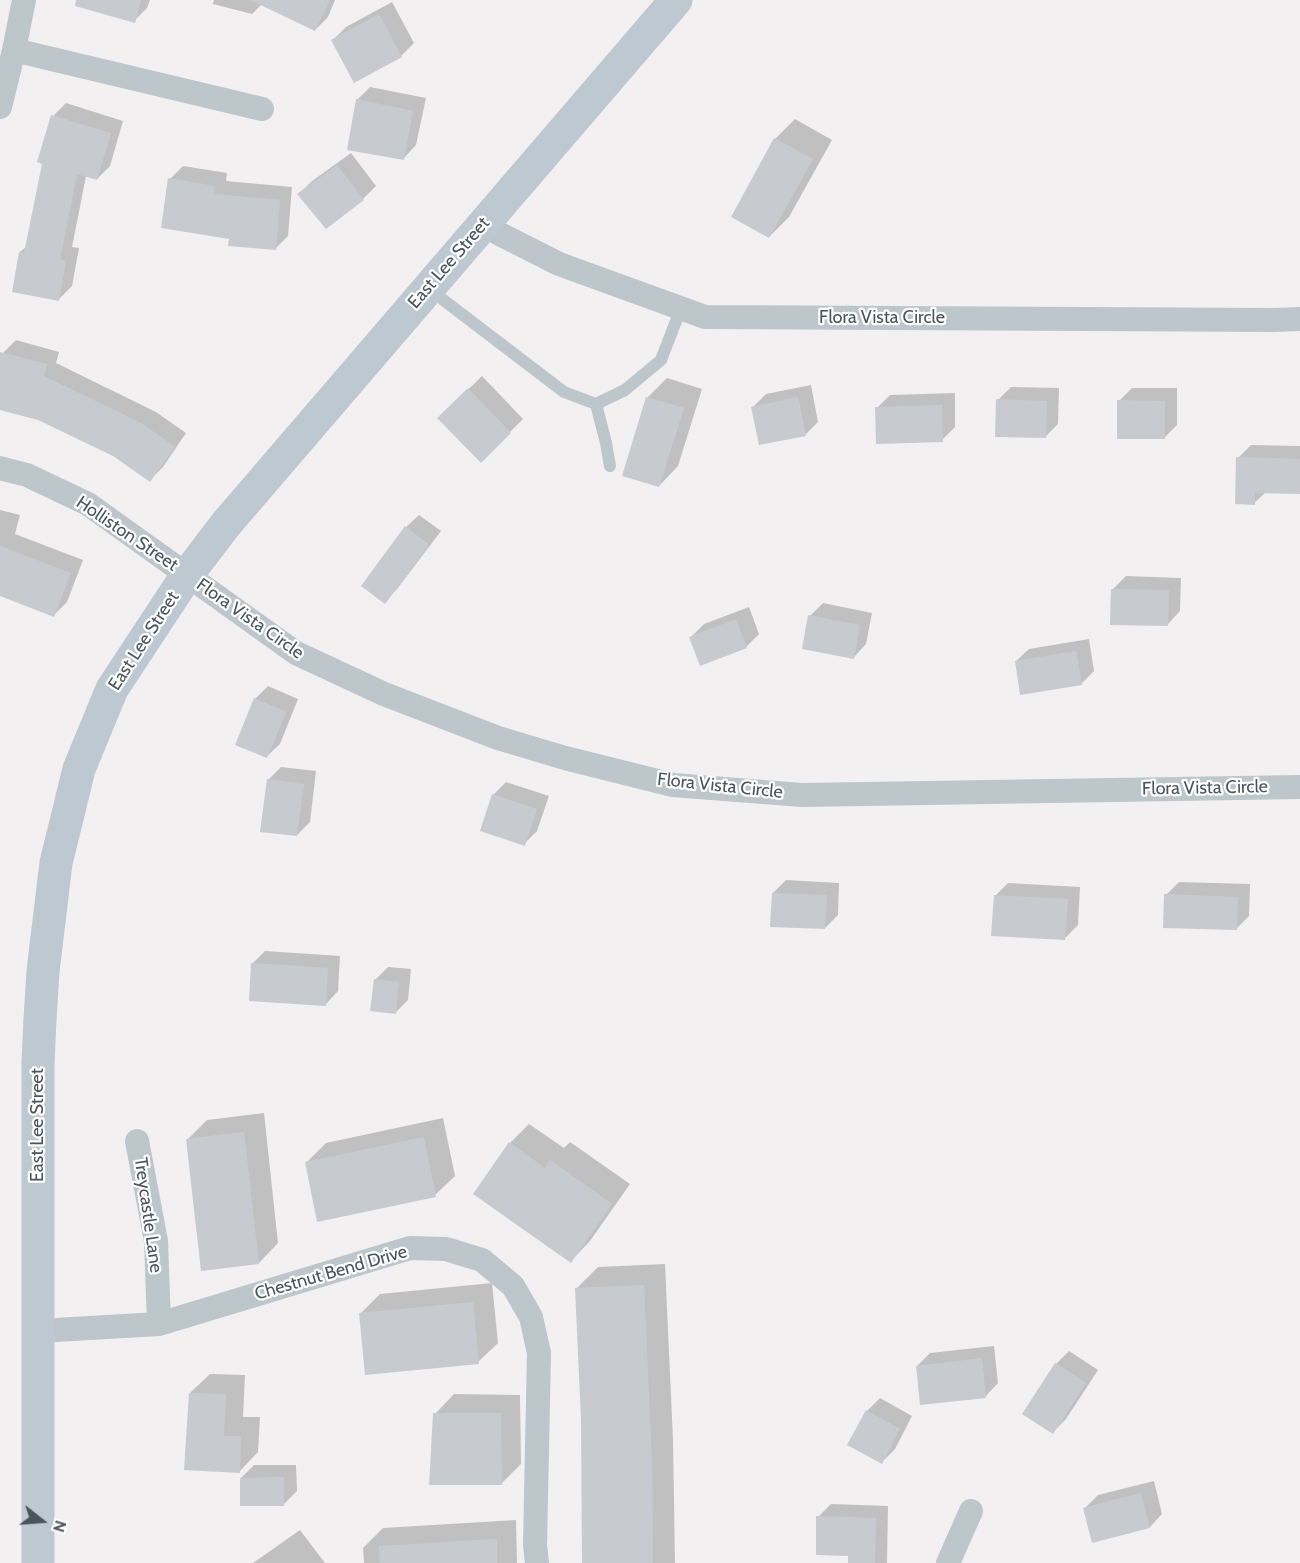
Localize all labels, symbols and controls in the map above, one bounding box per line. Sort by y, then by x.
street label: East Lee Street [404,213,494,313]
street label: Flora Vista Circle [819,307,945,329]
street label: Holliston Street [72,492,182,576]
street label: Flora Vista Circle [192,574,308,664]
street label: East Lee Street [104,587,184,695]
street label: Flora Vista Circle [656,769,784,803]
street label: Flora Vista Circle [1142,776,1268,800]
street label: East Lee Street [27,1068,49,1182]
street label: Treycastle Lane [129,1156,167,1274]
street label: Chestnut Bend Drive [252,1241,410,1305]
north arrow [12,1491,72,1551]
text: N [49,1518,70,1535]

